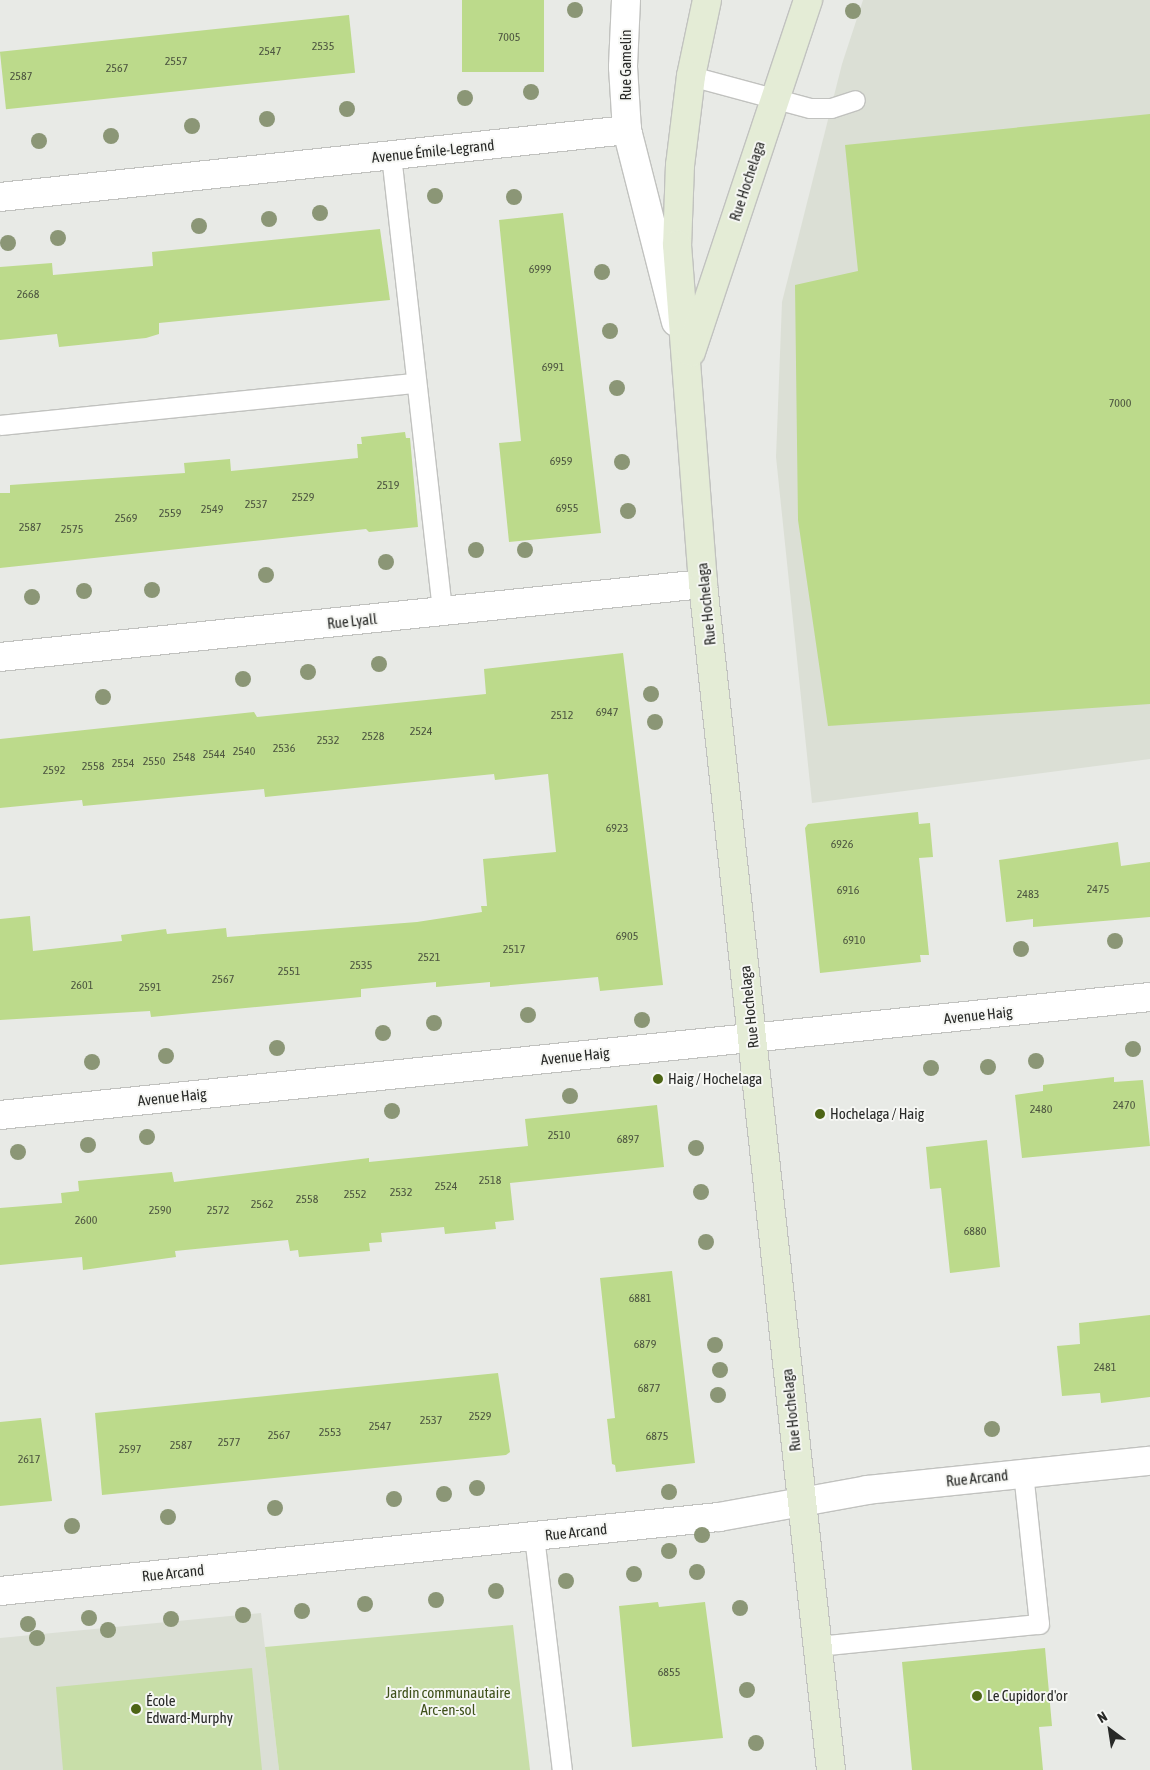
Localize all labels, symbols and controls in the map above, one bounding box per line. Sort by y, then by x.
street label: Rue Gamelin [617,30,635,100]
house number: 7005 [498,31,520,45]
house number: 2535 [312,40,334,54]
house number: 2547 [259,45,281,59]
house number: 2557 [165,55,187,69]
house number: 2567 [106,62,128,76]
house number: 2587 [10,70,32,84]
street label: Avenue Émile-Legrand [371,136,495,166]
street label: Rue Hochelaga [726,139,768,223]
house number: 6999 [529,263,551,277]
house number: 2668 [17,288,39,302]
house number: 6991 [542,361,564,375]
house number: 7000 [1109,397,1131,411]
house number: 6959 [550,455,572,469]
house number: 2519 [377,479,399,493]
house number: 2529 [292,491,314,505]
house number: 2537 [245,498,267,512]
house number: 6955 [556,502,578,516]
house number: 2549 [201,503,223,517]
house number: 2559 [159,507,181,521]
house number: 2569 [115,512,137,526]
house number: 2587 [19,521,41,535]
house number: 2575 [61,523,83,537]
street label: Rue Hochelaga [693,562,719,646]
street label: Rue Lyall [326,609,378,633]
house number: 6947 [596,706,618,720]
house number: 2512 [551,709,573,723]
house number: 2524 [410,725,432,739]
house number: 2528 [362,730,384,744]
house number: 2532 [317,734,339,748]
house number: 2536 [273,742,295,756]
house number: 2540 [233,745,255,759]
house number: 2544 [203,748,225,762]
house number: 2548 [173,751,195,765]
house number: 2550 [143,755,165,769]
house number: 2554 [112,757,134,771]
house number: 2558 [82,760,104,774]
house number: 2592 [43,764,65,778]
house number: 6923 [606,822,628,836]
house number: 6926 [831,838,853,852]
house number: 2475 [1087,883,1109,897]
house number: 6916 [837,884,859,898]
house number: 2483 [1017,888,1039,902]
house number: 6905 [616,930,638,944]
house number: 6910 [843,934,865,948]
house number: 2517 [503,943,525,957]
house number: 2521 [418,951,440,965]
house number: 2535 [350,959,372,973]
house number: 2551 [278,965,300,979]
street label: Rue Hochelaga [736,965,762,1049]
house number: 2567 [212,973,234,987]
house number: 2601 [71,979,93,993]
house number: 2591 [139,981,161,995]
street label: Avenue Haig [943,1002,1013,1028]
street label: Avenue Haig [540,1043,610,1069]
place label: Haig / Hochelaga [668,1070,762,1088]
marker: Haig / Hochelaga [652,1073,664,1085]
street label: Avenue Haig [137,1084,207,1110]
house number: 2470 [1113,1099,1135,1113]
house number: 2480 [1030,1103,1052,1117]
place label: Hochelaga / Haig [830,1105,924,1123]
marker: Hochelaga / Haig [814,1108,826,1120]
house number: 2510 [548,1129,570,1143]
house number: 6897 [617,1133,639,1147]
house number: 2518 [479,1174,501,1188]
house number: 2524 [435,1180,457,1194]
house number: 2532 [390,1186,412,1200]
house number: 2552 [344,1188,366,1202]
house number: 2558 [296,1193,318,1207]
house number: 2562 [251,1198,273,1212]
house number: 2590 [149,1204,171,1218]
house number: 2572 [207,1204,229,1218]
house number: 2600 [75,1214,97,1228]
house number: 6880 [964,1225,986,1239]
house number: 6881 [629,1292,651,1306]
house number: 6879 [634,1338,656,1352]
house number: 2481 [1094,1361,1116,1375]
street label: Rue Hochelaga [778,1368,804,1452]
house number: 6877 [638,1382,660,1396]
house number: 2529 [469,1410,491,1424]
house number: 2537 [420,1414,442,1428]
house number: 2547 [369,1420,391,1434]
house number: 2553 [319,1426,341,1440]
house number: 2567 [268,1429,290,1443]
house number: 6875 [646,1430,668,1444]
house number: 2577 [218,1436,240,1450]
house number: 2587 [170,1439,192,1453]
house number: 2597 [119,1443,141,1457]
house number: 2617 [18,1453,40,1467]
street label: Rue Arcand [945,1466,1009,1490]
street label: Rue Arcand [544,1520,608,1544]
street label: Rue Arcand [141,1561,205,1585]
house number: 6855 [658,1666,680,1680]
park label: Jardin communautaire Arc-en-sol [385,1683,511,1718]
place label: Le Cupidor d'or [987,1687,1067,1705]
marker: Le Cupidor d'or [971,1690,983,1702]
place label: École Edward-Murphy [146,1691,233,1726]
marker: École Edward-Murphy [130,1703,142,1715]
north arrow [1085,1705,1135,1755]
text: N [1095,1708,1110,1726]

